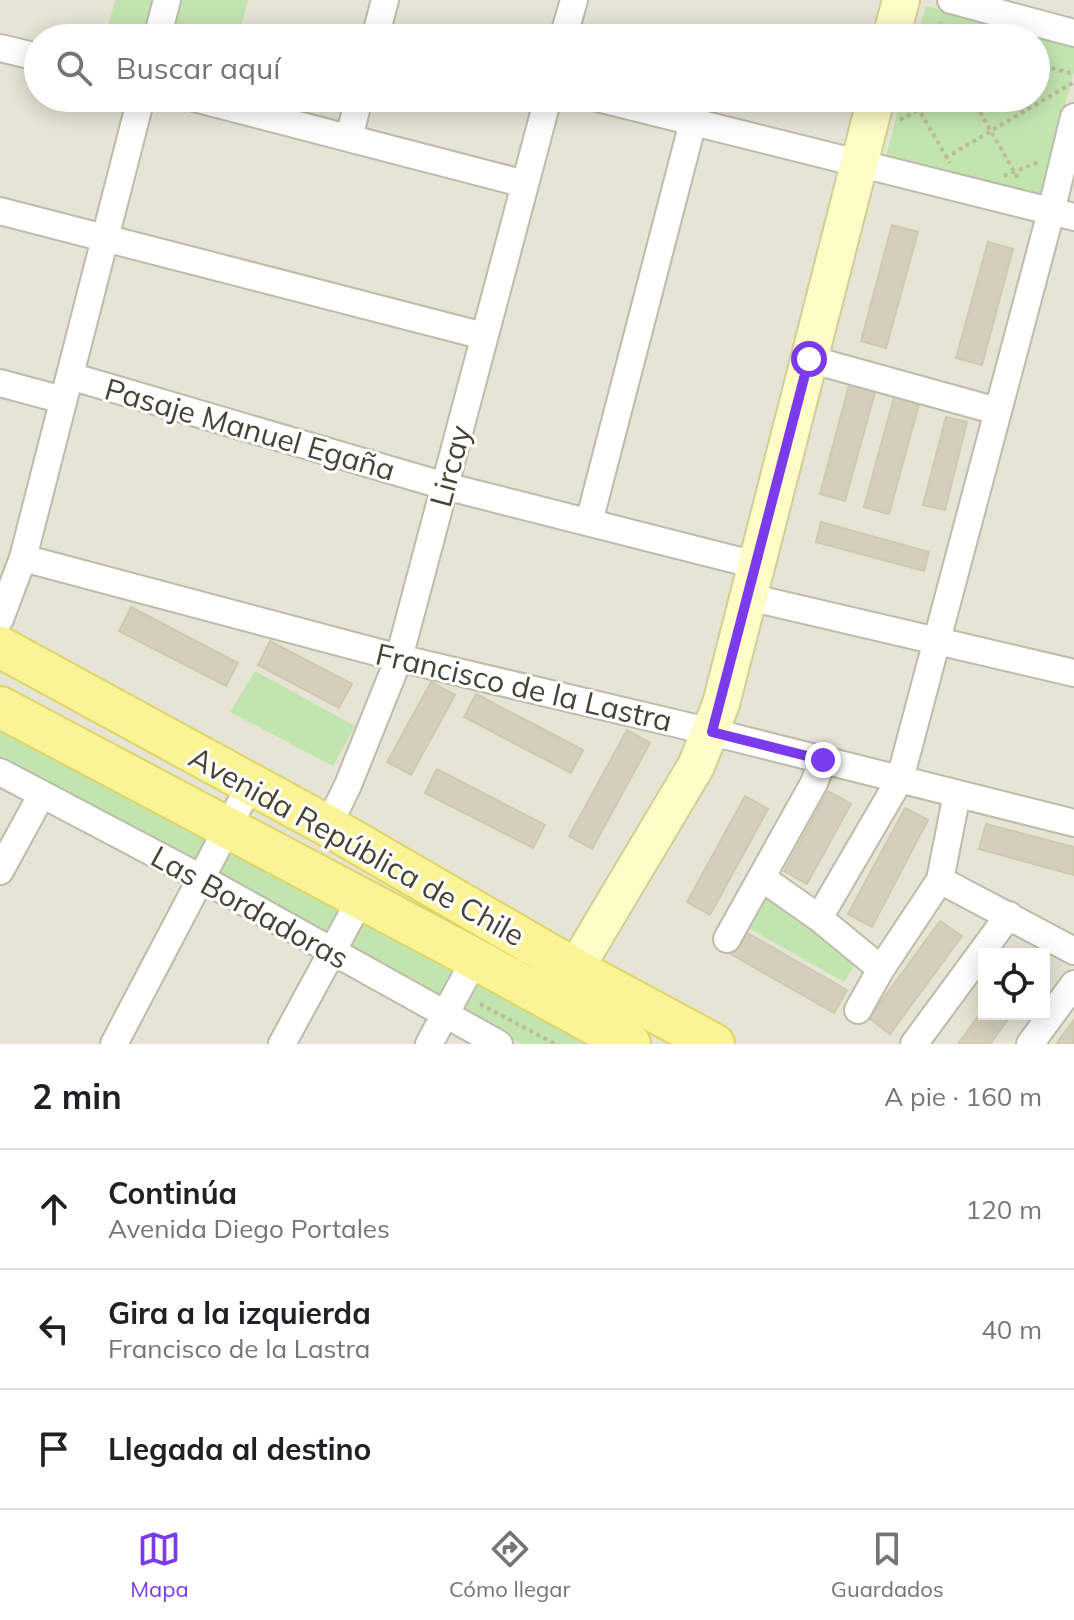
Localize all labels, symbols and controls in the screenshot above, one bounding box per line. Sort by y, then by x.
search box [24,24,1050,112]
icon: search [52,46,96,90]
text: Buscar aquí [116,49,281,87]
route start [791,341,827,377]
street label: Pasaje Manuel Egaña [101,369,399,489]
street label: Lircay [421,421,479,511]
street label: Francisco de la Lastra [372,634,676,740]
street label: Avenida República de Chile [183,738,531,954]
route end [805,742,841,778]
street label: Las Bordadoras [145,837,355,977]
map controls [978,948,1050,1020]
button: locate [978,948,1050,1020]
text: 2 min [32,1075,122,1118]
text: A pie · 160 m [884,1080,1042,1113]
text: Continúa [108,1174,237,1212]
icon: ahead [32,1187,76,1231]
text: 120 m [966,1193,1042,1226]
text: Avenida Diego Portales [108,1212,390,1245]
text: Gira a la izquierda [108,1294,371,1332]
icon: left [32,1307,76,1351]
text: 40 m [981,1313,1042,1346]
text: Francisco de la Lastra [108,1332,370,1365]
icon: arrive [32,1427,76,1471]
text: Llegada al destino [108,1430,371,1468]
tab: Mapa [130,1527,189,1603]
tab: Cómo llegar [449,1527,570,1603]
tab: Guardados [831,1527,944,1603]

